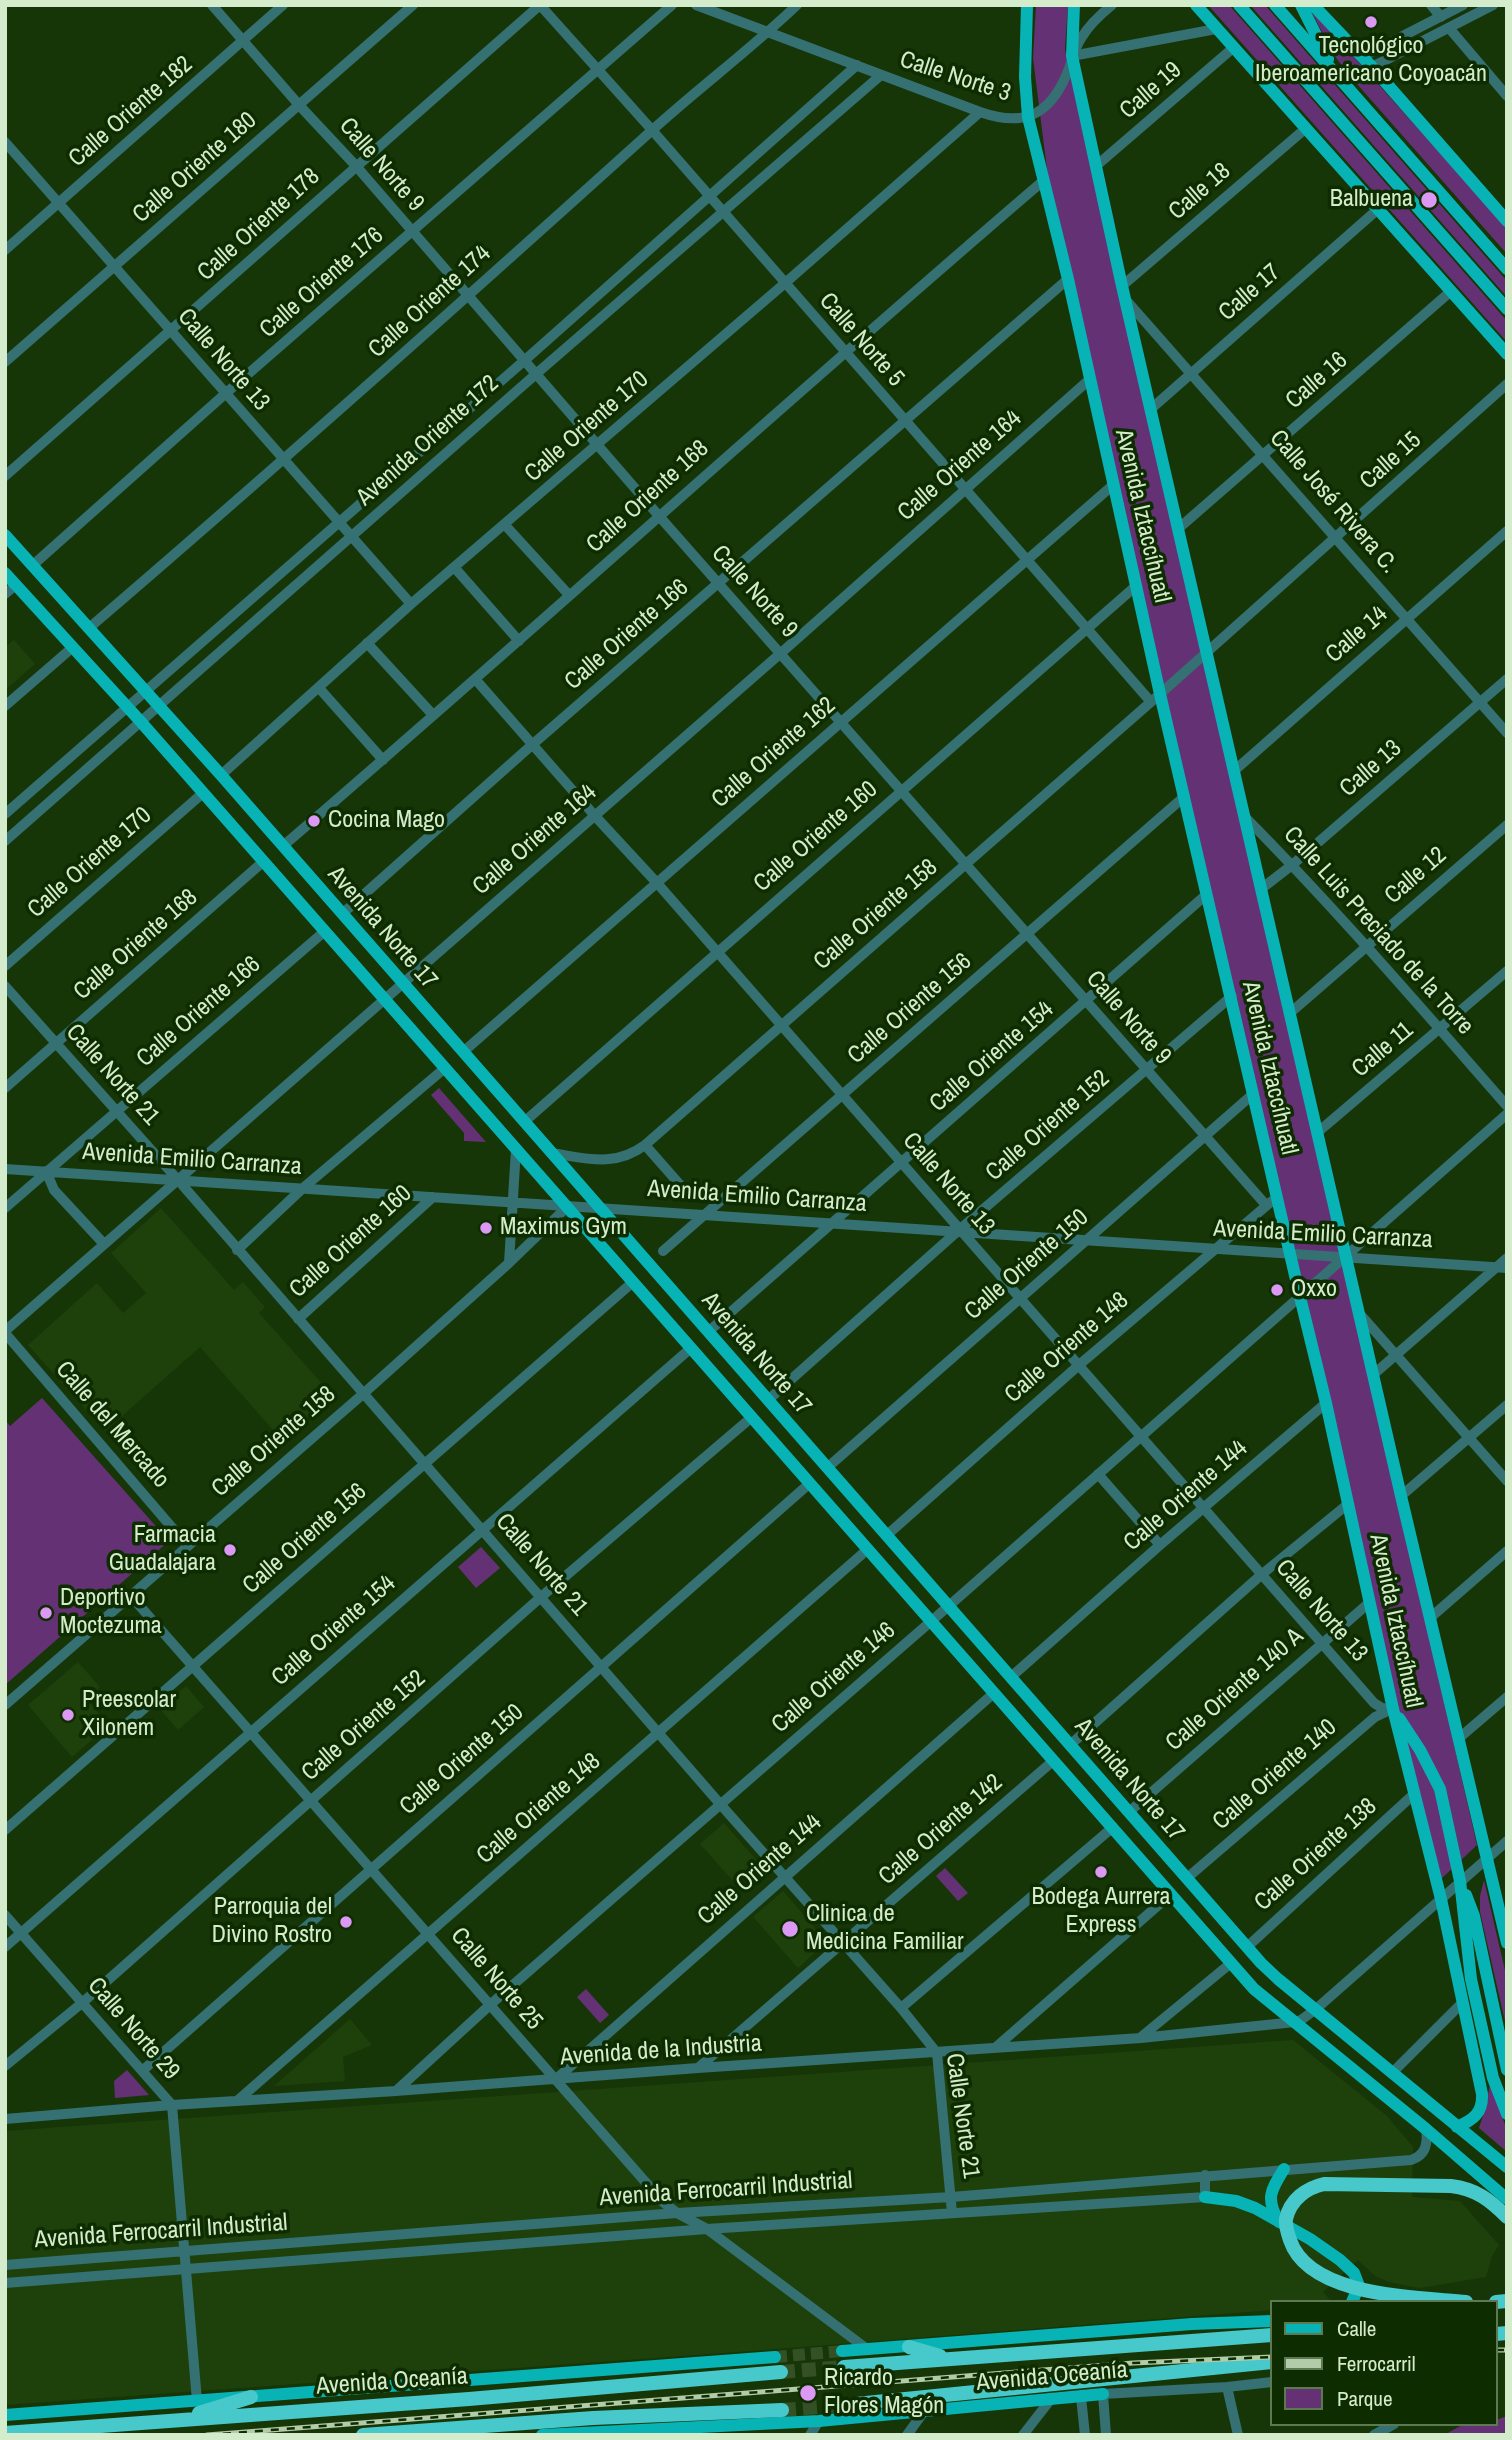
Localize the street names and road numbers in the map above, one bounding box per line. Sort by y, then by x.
street label: Calle Norte 3 [896,46,1014,108]
street label: Calle Oriente 182 [63,51,199,173]
street label: Calle 19 [1114,56,1188,126]
street label: Calle Oriente 180 [127,107,263,229]
street label: Calle Norte 9 [332,112,430,218]
street label: Calle 18 [1163,157,1237,227]
street label: Calle Oriente 178 [192,163,326,287]
street label: Calle Oriente 176 [254,222,390,344]
street label: Calle Oriente 174 [363,240,497,364]
street label: Calle 17 [1213,258,1287,328]
street label: Calle Norte 5 [812,287,910,393]
street label: Calle Norte 13 [171,303,275,417]
street label: Calle 16 [1280,346,1354,416]
street label: Calle Oriente 170 [519,366,655,488]
street label: Avenida Oriente 172 [351,370,505,512]
street label: Calle Oriente 164 [892,405,1028,527]
street label: Calle José Rivera C. [1263,424,1403,580]
street label: Calle 15 [1355,426,1427,496]
street label: Avenida Iztaccíhuatl [1108,427,1176,605]
street label: Calle Oriente 168 [581,435,715,559]
street label: Calle Norte 9 [705,540,803,644]
street label: Calle Oriente 166 [559,574,695,696]
street label: Calle 14 [1320,600,1394,670]
street label: Calle Oriente 162 [706,692,842,814]
street label: Calle 13 [1334,734,1408,804]
street label: Calle Oriente 160 [748,776,884,898]
street label: Calle Oriente 164 [467,779,603,901]
street label: Calle Oriente 170 [22,802,158,924]
street label: Calle Luis Preciado de la Torre [1277,821,1479,1041]
street label: Calle 12 [1379,841,1453,911]
street label: Calle Oriente 158 [808,854,944,976]
street label: Avenida Norte 17 [321,861,443,995]
street label: Calle Oriente 168 [68,884,204,1006]
street label: Calle Oriente 156 [842,948,978,1070]
street label: Calle Oriente 166 [131,951,267,1073]
street label: Calle Norte 9 [1079,965,1177,1071]
street label: Avenida Iztaccíhuatl [1235,979,1303,1157]
street label: Calle Oriente 154 [924,996,1060,1118]
street label: Calle 11 [1347,1016,1419,1084]
street label: Calle Norte 21 [59,1019,165,1131]
street label: Calle Oriente 152 [980,1065,1116,1187]
street label: Calle Norte 13 [896,1127,1000,1241]
street label: Avenida Emilio Carranza [81,1138,303,1182]
street label: Avenida Emilio Carranza [646,1175,868,1219]
street label: Calle Oriente 160 [284,1180,418,1304]
street label: Calle Oriente 150 [959,1204,1095,1326]
street label: Avenida Emilio Carranza [1213,1215,1433,1255]
street label: Avenida Norte 17 [695,1287,817,1421]
street label: Calle Oriente 148 [999,1287,1135,1409]
street label: Calle del Mercado [49,1356,175,1494]
street label: Calle Oriente 158 [206,1381,342,1503]
street label: Calle Oriente 144 [1118,1435,1254,1557]
street label: Calle Oriente 156 [237,1478,373,1600]
street label: Calle Norte 21 [489,1508,593,1622]
street label: Avenida Iztaccíhuatl [1363,1531,1427,1711]
street label: Calle Norte 13 [1269,1554,1373,1668]
street label: Calle Oriente 154 [266,1570,402,1692]
street label: Calle Oriente 146 [766,1617,902,1739]
street label: Calle Oriente 140 A [1160,1622,1310,1758]
street label: Calle Oriente 152 [296,1665,432,1787]
street label: Calle Oriente 150 [394,1699,530,1821]
street label: Avenida Norte 17 [1068,1713,1190,1847]
street label: Calle Oriente 140 [1207,1714,1343,1836]
street label: Calle Oriente 148 [471,1748,607,1870]
street label: Calle Oriente 142 [873,1769,1009,1891]
street label: Calle Oriente 138 [1249,1793,1383,1917]
street label: Calle Oriente 144 [692,1809,828,1931]
street label: Calle Norte 25 [444,1922,548,2036]
street label: Calle Norte 29 [81,1972,185,2086]
street label: Avenida de la Industria [559,2030,763,2072]
street label: Calle Norte 21 [939,2052,985,2180]
street label: Avenida Ferrocarril Industrial [599,2167,853,2213]
street label: Avenida Ferrocarril Industrial [34,2209,288,2255]
street label: Avenida Oceanía [975,2356,1129,2398]
street label: Avenida Oceanía [315,2362,469,2402]

